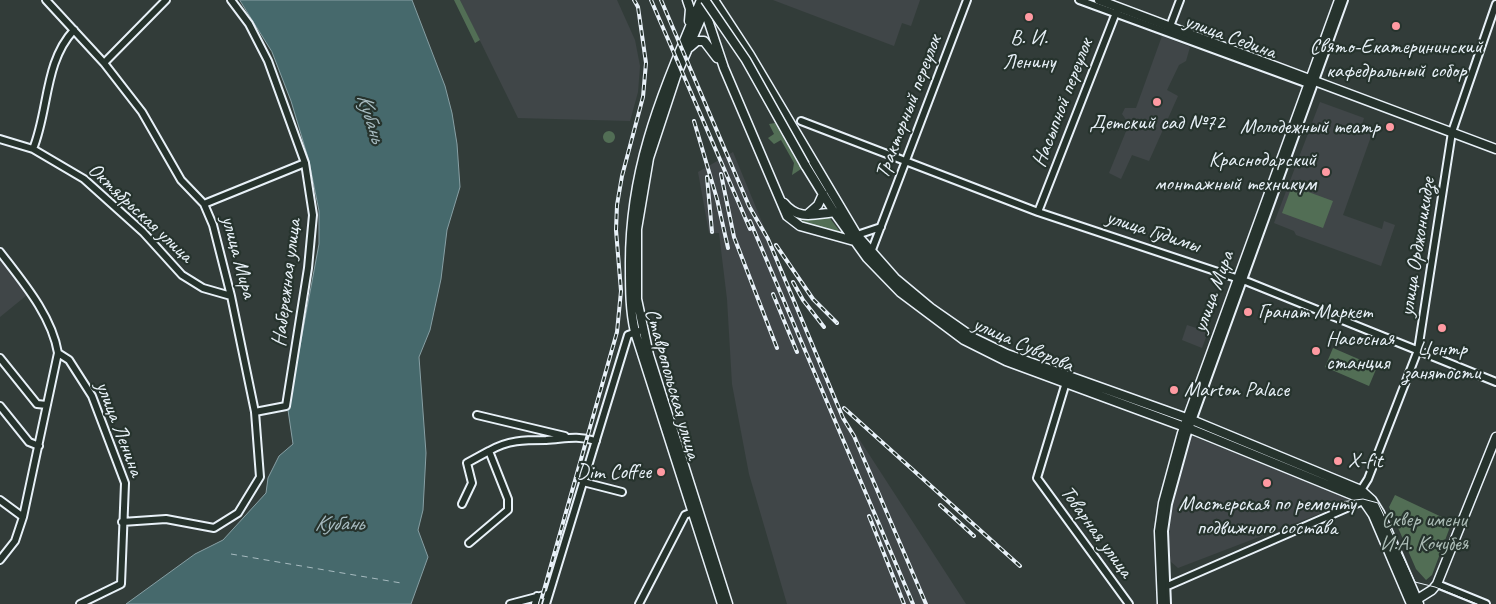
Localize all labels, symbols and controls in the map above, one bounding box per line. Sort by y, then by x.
street label: улица Седина [1181,9,1279,65]
marker: В. И. Ленину [1023,11,1035,23]
marker: Свято-Екатерининский кафедральный собор [1390,20,1402,32]
place label: В. И. Ленину [1003,25,1055,75]
street label: Тракторный переулок [870,32,948,182]
place label: Свято-Екатерининский кафедральный собор [1310,34,1482,84]
street label: Насыпной переулок [1027,35,1099,171]
water label: Кубань [350,91,390,145]
marker: Детский сад №72 [1151,96,1163,108]
place label: Детский сад №72 [1089,110,1225,136]
place label: Молодежный театр [1240,114,1380,140]
marker: Молодежный театр [1384,121,1396,133]
place label: Краснодарский монтажный техникум [1155,147,1316,197]
street label: Октябрьская улица [82,158,198,268]
marker: Краснодарский монтажный техникум [1320,166,1332,178]
street label: улица Орджоникидзе [1395,176,1441,318]
street label: улица Гудимы [1103,205,1203,259]
street label: улица Мира [215,213,261,301]
street label: Набережная улица [267,218,307,348]
street label: улица Мира [1188,248,1240,336]
place label: Гранат Маркет [1258,299,1373,325]
street label: Ставропольская улица [638,306,706,462]
marker: Гранат Маркет [1242,306,1254,318]
street label: улица Суворова [969,312,1077,378]
marker: Центр занятости [1436,322,1448,334]
place label: Насосная станция [1326,326,1394,376]
place label: Центр занятости [1403,336,1481,386]
marker: Насосная станция [1310,345,1322,357]
place label: Marton Palace [1184,377,1289,403]
street label: улица Ленина [89,378,149,480]
marker: Marton Palace [1168,384,1180,396]
place label: X-fit [1348,448,1382,474]
marker: X-fit [1332,455,1344,467]
place label: Dim Coffee [576,459,651,485]
marker: Dim Coffee [655,466,667,478]
marker: Мастерская по ремонту подвижного состава [1261,477,1273,489]
street label: Товарная улица [1054,481,1138,583]
place label: Мастерская по ремонту подвижного состава [1178,491,1356,541]
park label: Сквер имени И.А. Кочубея [1380,507,1468,557]
water label: Кубань [315,511,363,537]

